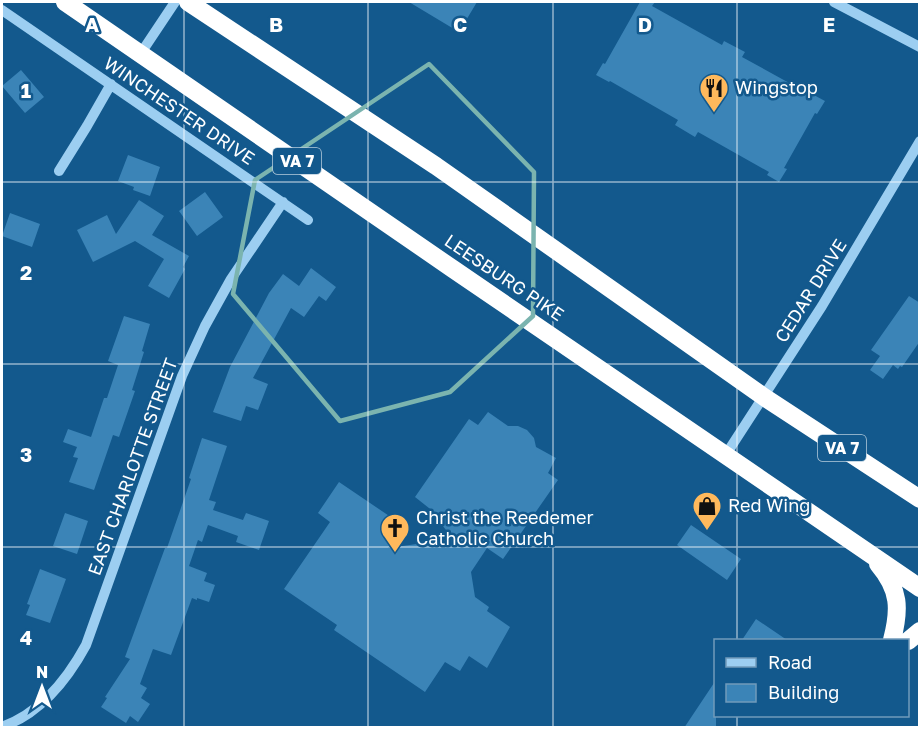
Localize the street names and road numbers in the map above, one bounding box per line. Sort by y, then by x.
street label: WINCHESTER DRIVE [100,51,259,169]
road number: VA 7 [273,148,321,174]
street label: LEESBURG PIKE [441,229,568,325]
street label: CEDAR DRIVE [770,235,851,346]
street label: EAST CHARLOTTE STREET [83,355,182,578]
road number: VA 7 [818,435,866,461]

